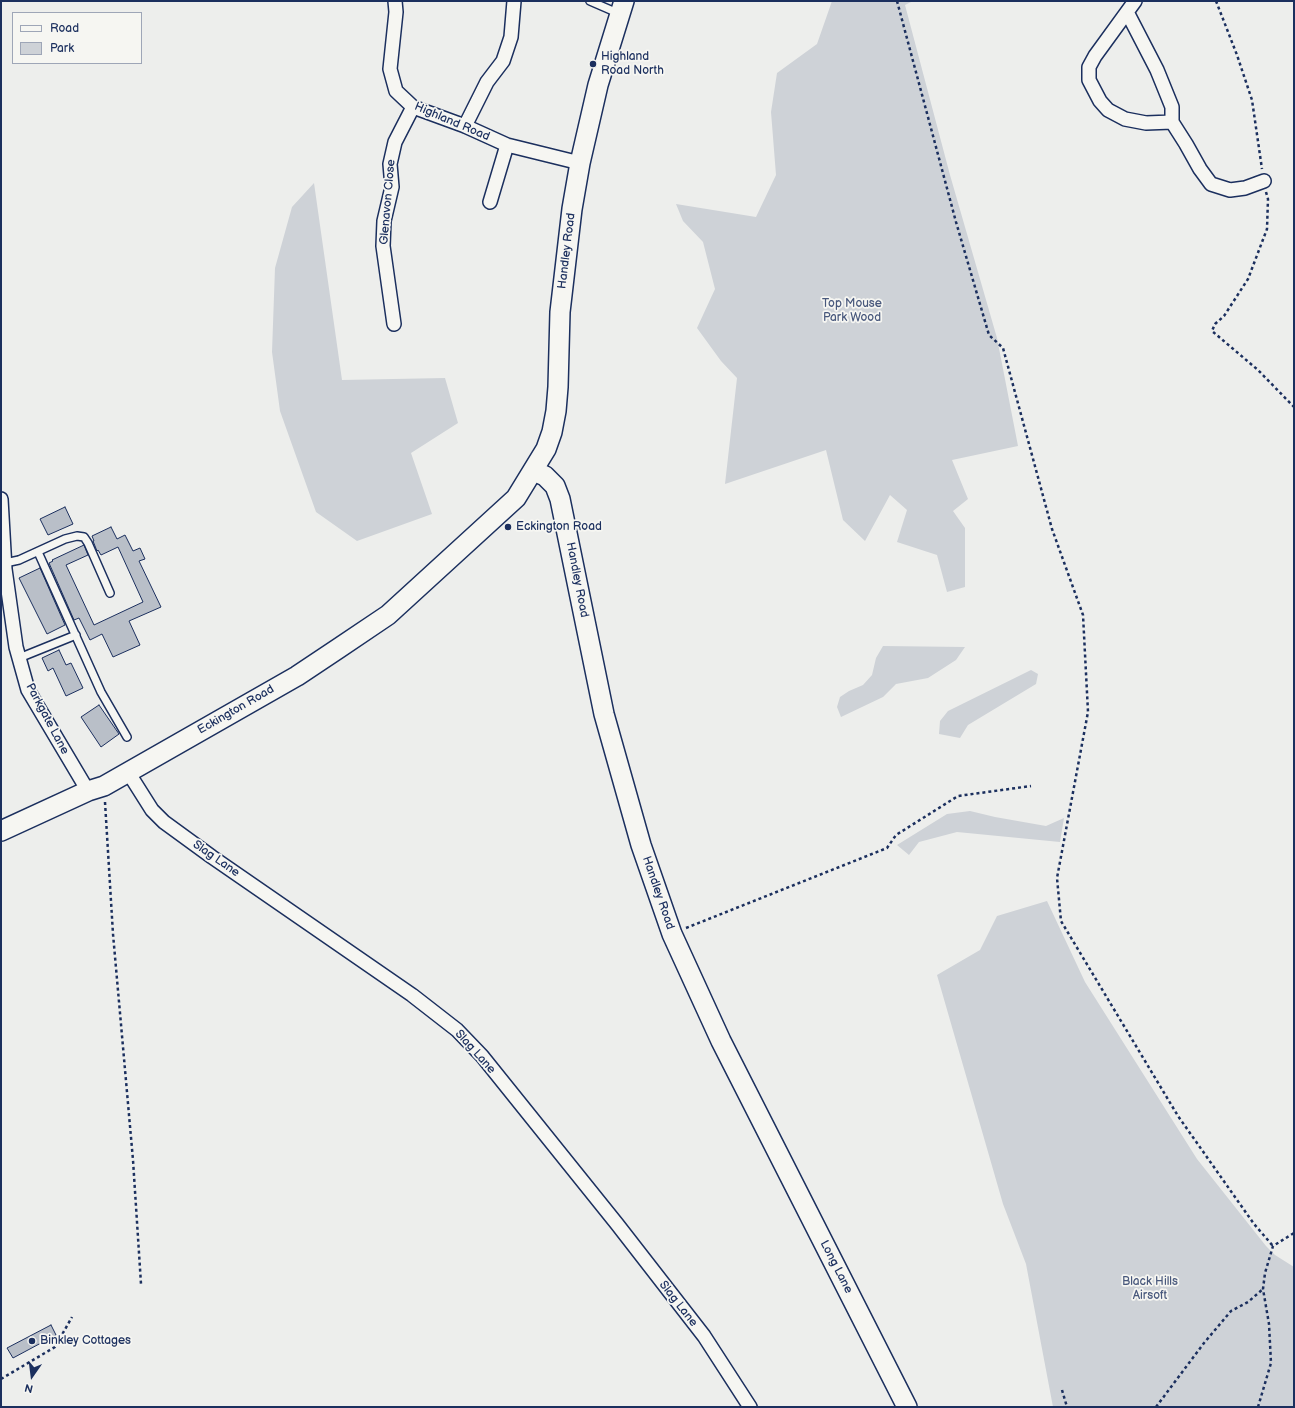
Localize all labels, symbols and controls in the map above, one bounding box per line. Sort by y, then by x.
legend [12,12,142,64]
text: Road [50,21,79,36]
text: Park [50,41,74,56]
place label: Highland Road North [601,50,664,78]
marker: Highland Road North [588,59,598,69]
street label: Highland Road [412,100,492,144]
street label: Glenavon Close [377,159,399,245]
street label: Handley Road [555,212,579,290]
park label: Top Mouse Park Wood [822,297,882,325]
place label: Eckington Road [516,520,602,534]
marker: Eckington Road [503,522,513,532]
street label: Handley Road [563,541,591,619]
street label: Parkgate Lane [22,681,72,757]
street label: Eckington Road [195,682,277,738]
street label: Slag Lane [190,838,242,880]
street label: Handley Road [639,855,677,931]
street label: Slag Lane [452,1027,498,1077]
street label: Long Lane [817,1238,855,1296]
park label: Black Hills Airsoft [1122,1275,1178,1303]
street label: Slag Lane [656,1278,700,1330]
place label: Binkley Cottages [40,1334,131,1348]
marker: Binkley Cottages [27,1336,37,1346]
north arrow [12,1356,52,1396]
text: N [23,1381,35,1395]

